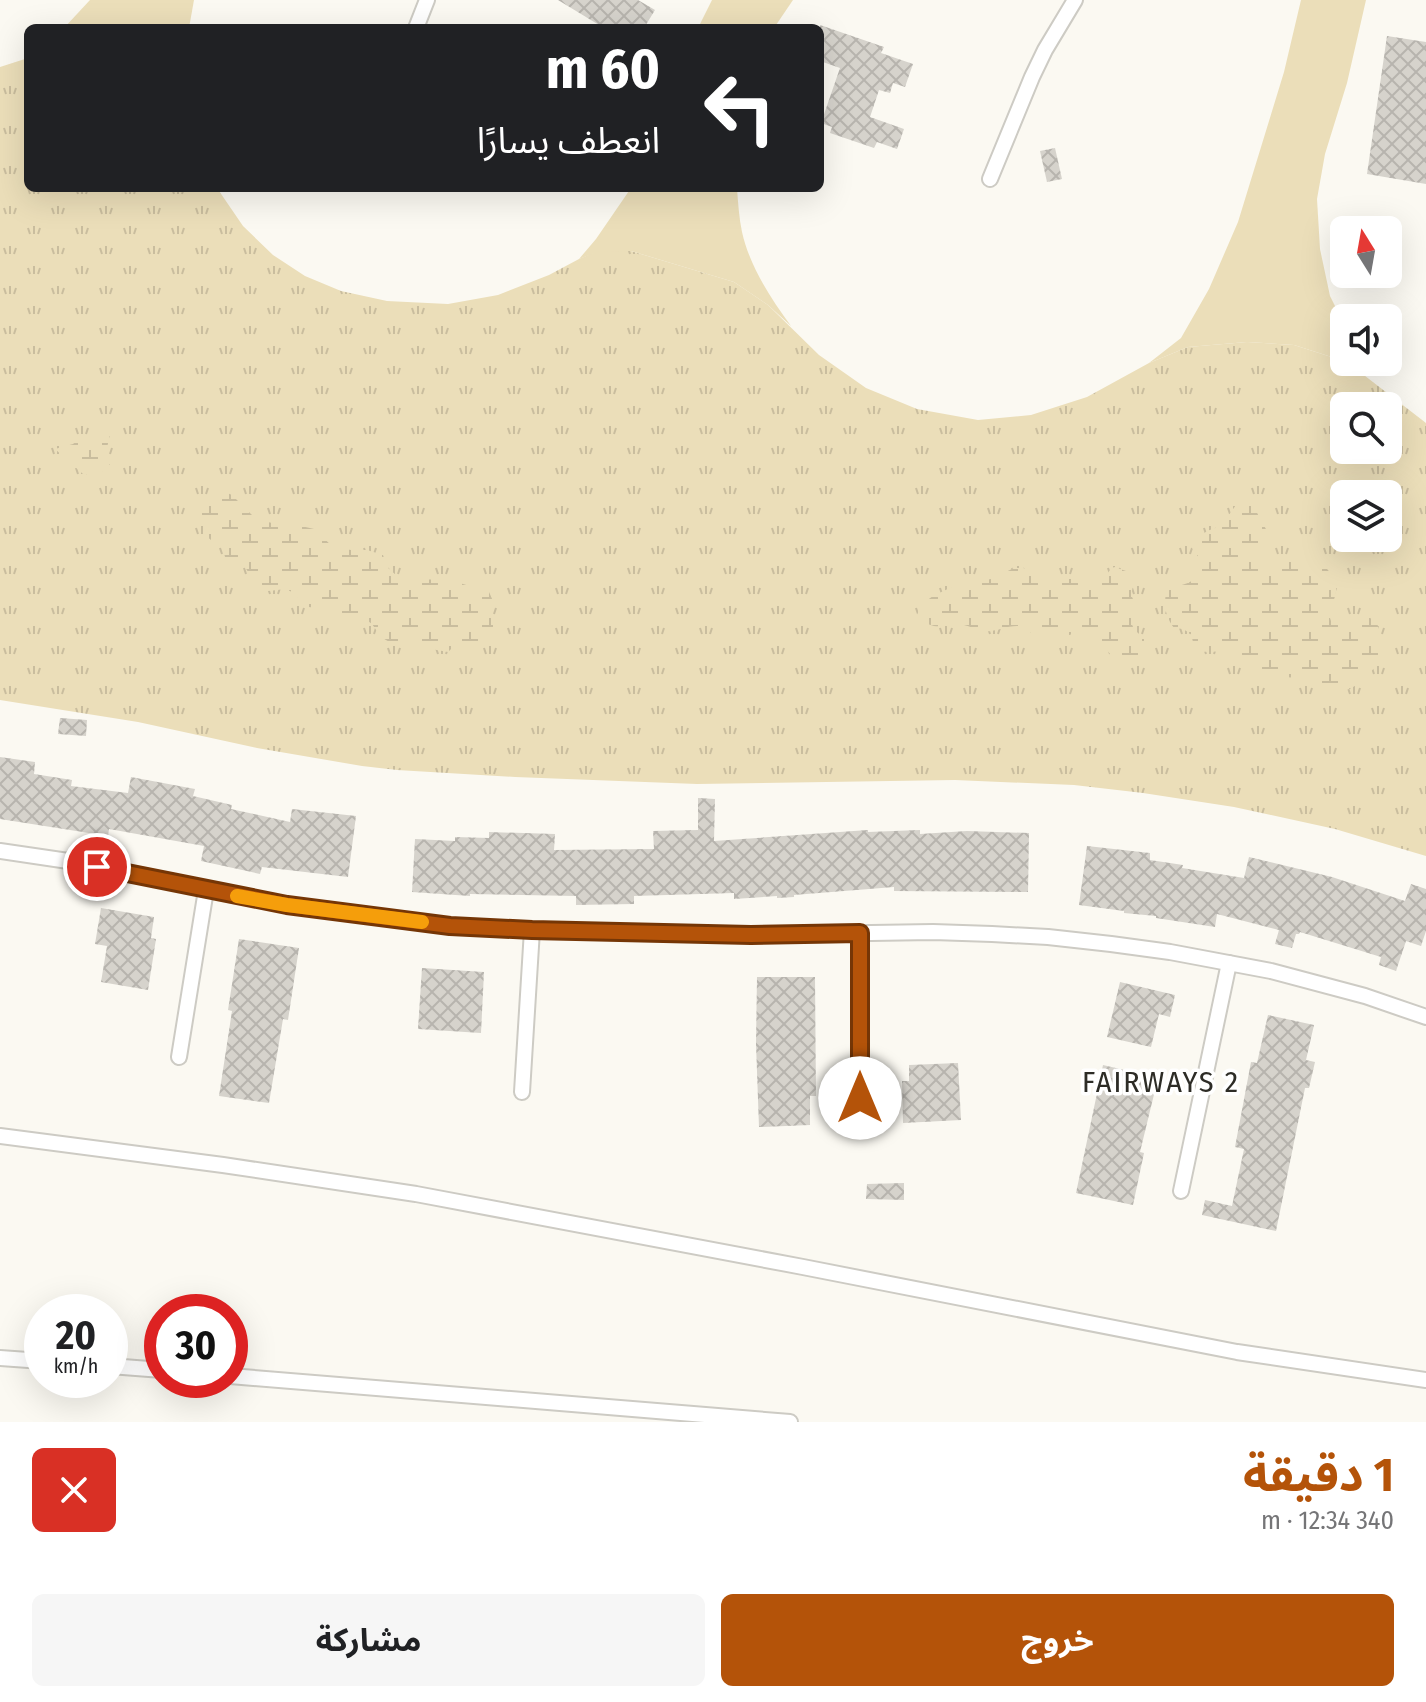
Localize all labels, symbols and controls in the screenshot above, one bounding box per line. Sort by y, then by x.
text: 60 m [546,36,660,103]
icon: left [688,56,792,160]
text: انعطف يسارًا [477,119,660,163]
north arrow [1330,216,1402,288]
map controls [1330,216,1402,552]
button: sound [1330,304,1402,376]
button: search [1330,392,1402,464]
button: layers [1330,480,1402,552]
pin [63,833,131,901]
icon: arrive [75,845,119,889]
position arrow [818,1056,902,1140]
district label: FAIRWAYS 2 [1082,1064,1240,1100]
speed limit sign: 30 [144,1294,248,1398]
text: 20 [56,1312,96,1360]
text: km/h [54,1354,98,1378]
text: 1 دقيقة [1243,1446,1394,1504]
button: close [32,1448,116,1532]
text: 340 m · 12:34 [1261,1505,1394,1536]
button: مشاركة [32,1594,705,1686]
button: خروج [721,1594,1394,1686]

